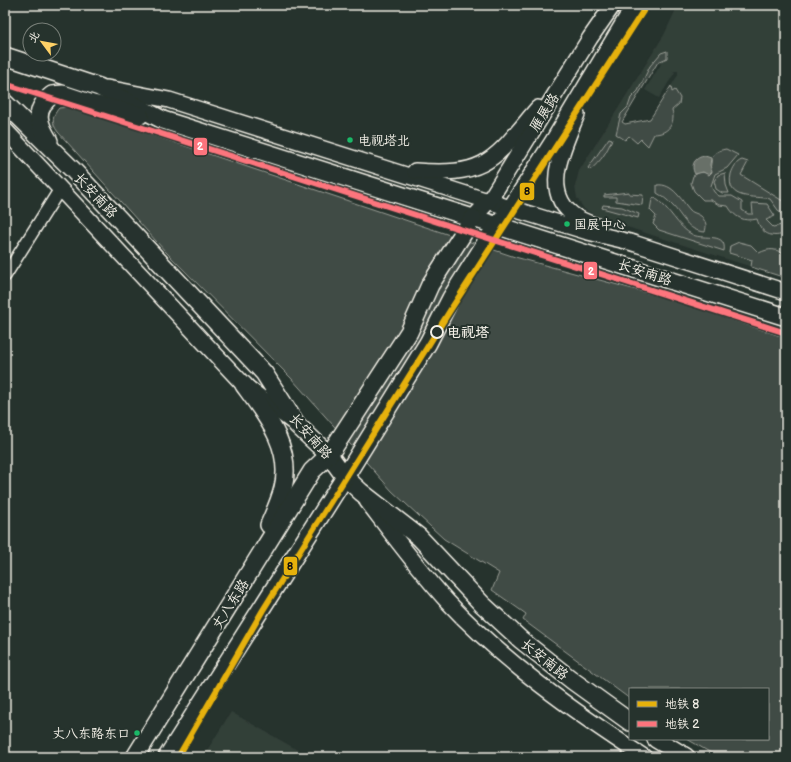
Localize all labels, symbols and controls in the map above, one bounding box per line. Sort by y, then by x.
north arrow [22,22,62,62]
text: 北 [26,29,42,45]
street label: 雁展路 [526,90,563,135]
place label: 电视塔北 [358,133,410,149]
marker: 电视塔北 [345,135,355,145]
line badge: 2 [193,137,208,156]
text: 2 [197,140,204,153]
street label: 长安南路 [70,169,121,222]
line badge: 8 [519,182,535,201]
text: 8 [524,185,531,198]
place label: 国展中心 [574,217,626,233]
marker: 国展中心 [562,219,572,229]
street label: 长安南路 [616,256,674,289]
line badge: 2 [583,261,598,280]
text: 2 [588,265,595,278]
place label: 电视塔 [447,324,490,341]
marker: 电视塔 [430,325,444,339]
street label: 长安南路 [286,410,336,463]
line badge: 8 [283,556,298,576]
text: 8 [287,560,294,573]
street label: 丈八东路 [208,576,252,633]
street label: 长安南路 [518,635,572,684]
legend [629,688,769,740]
text: 地铁 8 [665,697,699,712]
text: 地铁 2 [665,717,699,732]
place label: 丈八东路东口 [52,726,130,742]
marker: 丈八东路东口 [132,728,142,738]

